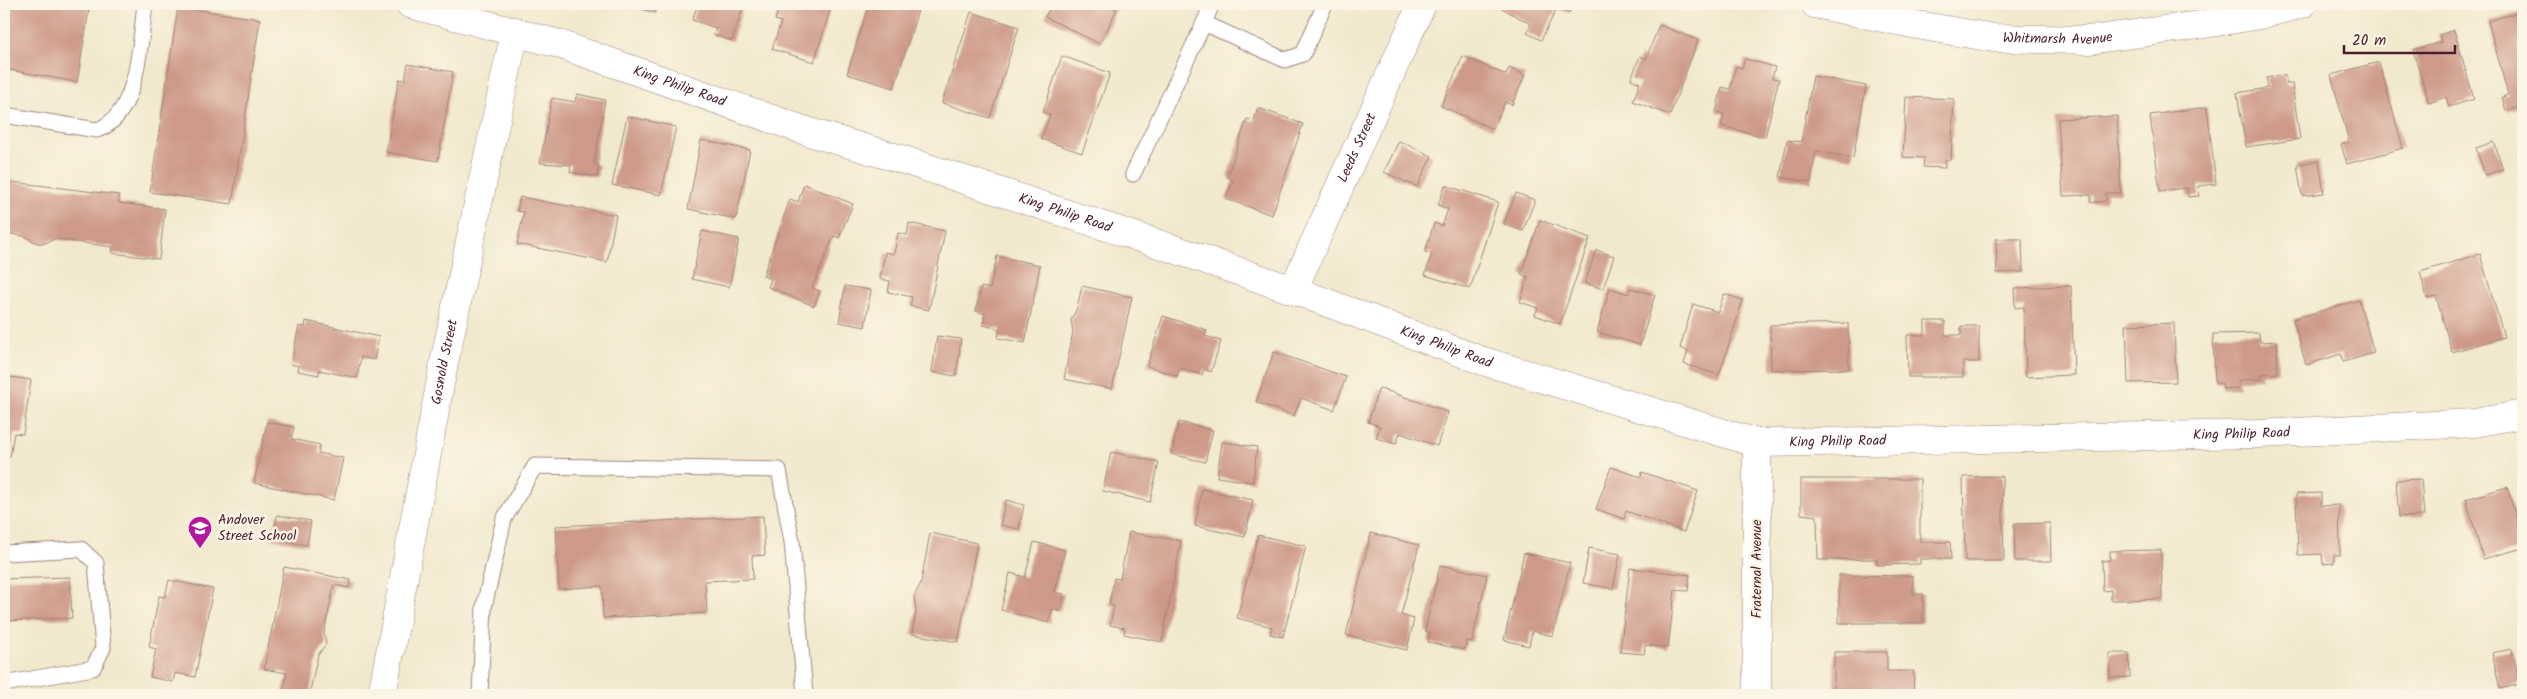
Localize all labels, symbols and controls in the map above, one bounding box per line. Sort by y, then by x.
scale bar [2344,22,2456,54]
street label: Whitmarsh Avenue [2003,26,2115,51]
text: 20 m [2352,29,2386,53]
street label: King Philip Road [630,60,730,113]
street label: Leeds Street [1332,109,1383,186]
street label: King Philip Road [1016,187,1116,239]
street label: Gosnold Street [425,317,464,406]
street label: King Philip Road [1397,320,1496,374]
street label: King Philip Road [2193,421,2292,446]
street label: King Philip Road [1789,430,1887,453]
place label: Andover Street School [218,509,297,547]
school or university icon: Andover Street School [187,515,213,549]
street label: Fraternal Avenue [1746,519,1768,619]

